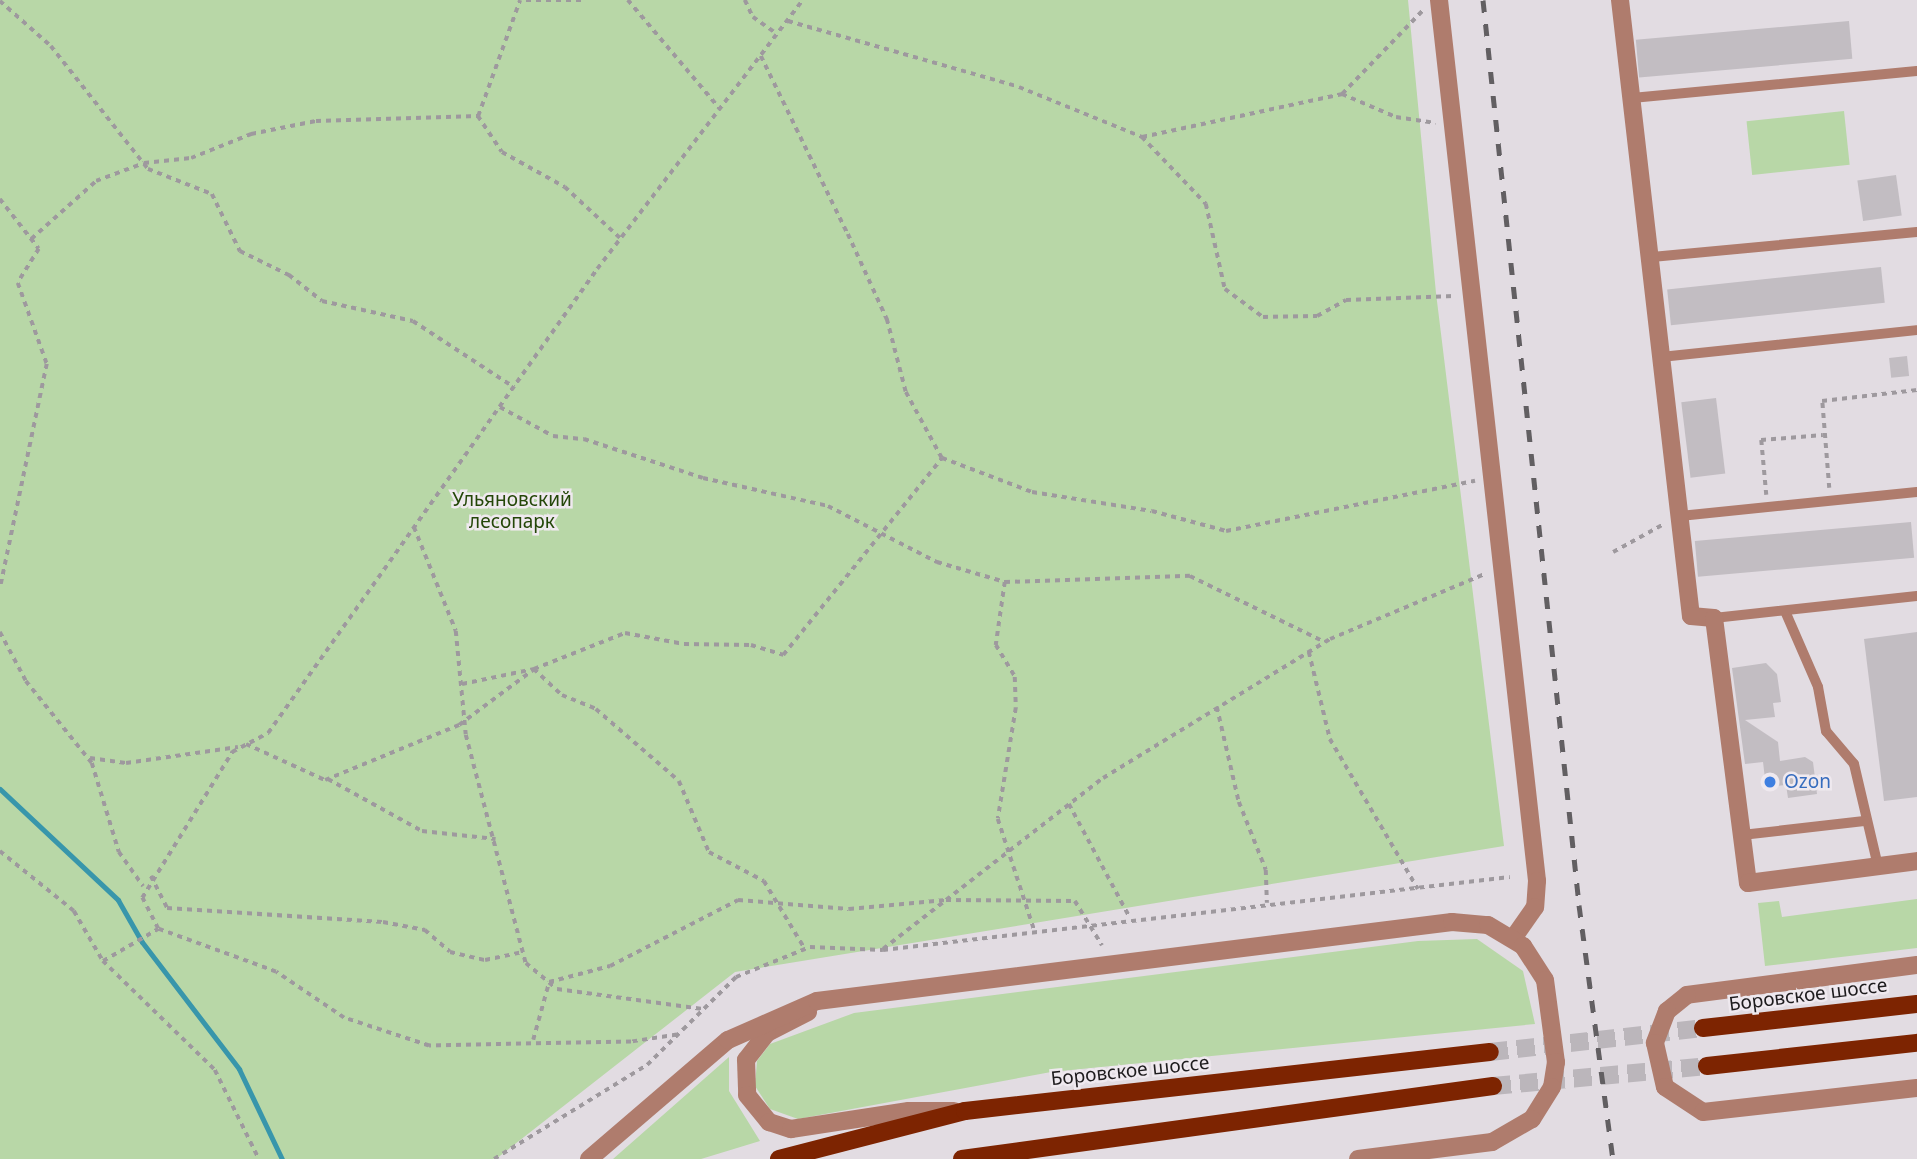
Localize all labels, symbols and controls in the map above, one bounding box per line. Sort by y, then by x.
park label: Ульяновский лесопарк [452,489,572,533]
place label: Ozon [1784,771,1831,793]
marker: Ozon [1762,774,1778,790]
street label: Боровское шоссе [1728,974,1888,1016]
street label: Боровское шоссе [1050,1051,1210,1091]

